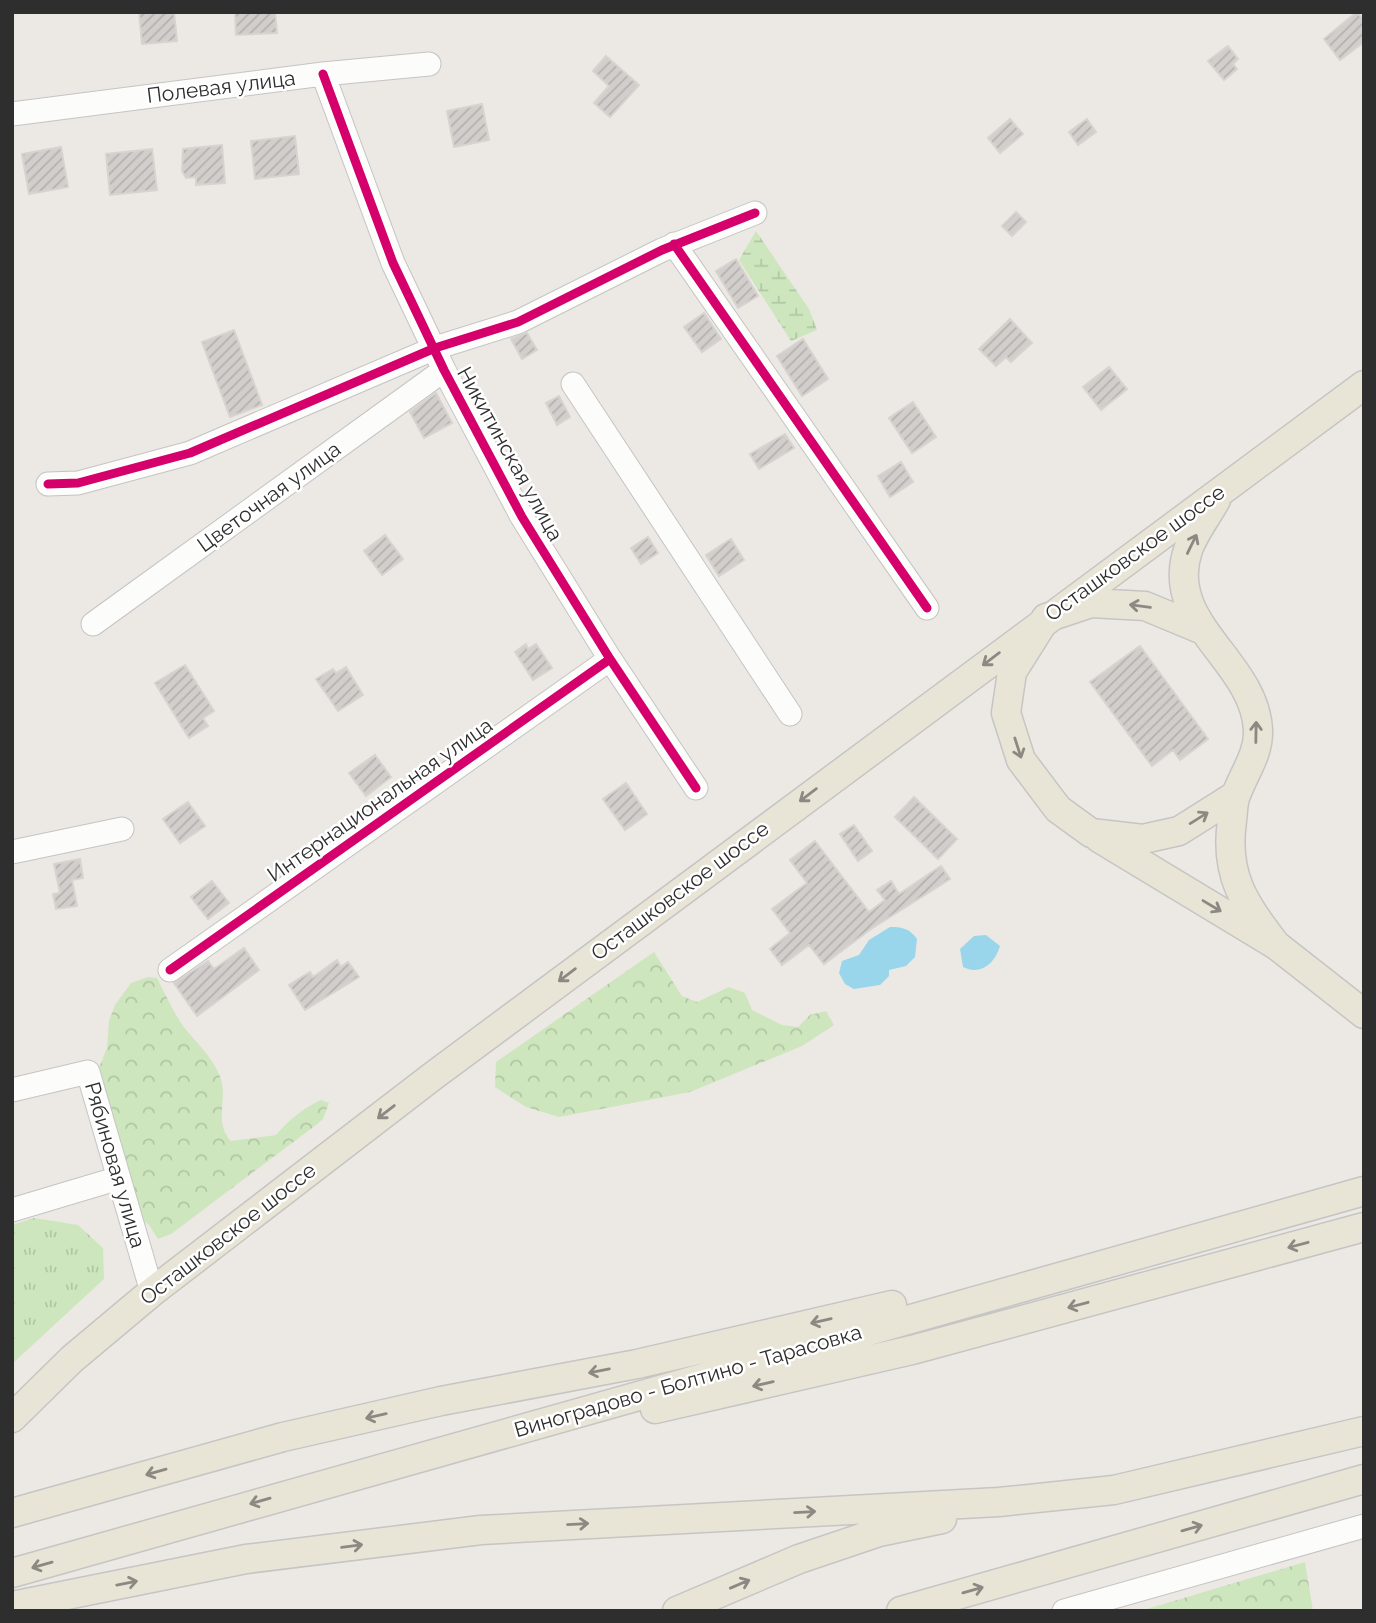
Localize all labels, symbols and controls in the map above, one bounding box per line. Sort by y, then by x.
street label: Полевая улица [145,65,297,108]
street label: Никитинская улица [452,362,569,545]
street label: Цветочная улица [192,436,345,557]
street label: Осташковское шоссе [1040,479,1229,626]
one-way arrow [1186,534,1199,555]
one-way arrow [1129,600,1152,613]
one-way arrow [982,652,1001,666]
street label: Интернациональная улица [262,712,497,887]
one-way arrow [1249,721,1263,744]
one-way arrow [1012,737,1025,759]
one-way arrow [799,788,818,802]
one-way arrow [1189,810,1209,824]
street label: Осташковское шоссе [586,816,773,966]
one-way arrow [1202,900,1222,914]
one-way arrow [559,968,577,983]
street label: Рябиновая улица [80,1079,151,1251]
one-way arrow [377,1105,395,1120]
street label: Осташковское шоссе [135,1157,321,1310]
one-way arrow [1287,1239,1310,1252]
one-way arrow [1068,1299,1090,1312]
one-way arrow [810,1315,833,1328]
street label: Виноградово - Болтино - Тарасовка [511,1319,865,1442]
one-way arrow [588,1365,611,1378]
one-way arrow [752,1378,775,1391]
one-way arrow [365,1409,388,1423]
one-way arrow [145,1466,167,1479]
one-way arrow [250,1496,272,1509]
one-way arrow [793,1505,816,1518]
one-way arrow [566,1518,589,1531]
one-way arrow [1180,1521,1202,1534]
one-way arrow [340,1539,362,1552]
one-way arrow [31,1559,53,1572]
one-way arrow [115,1575,138,1589]
one-way arrow [729,1577,750,1590]
one-way arrow [962,1583,984,1596]

